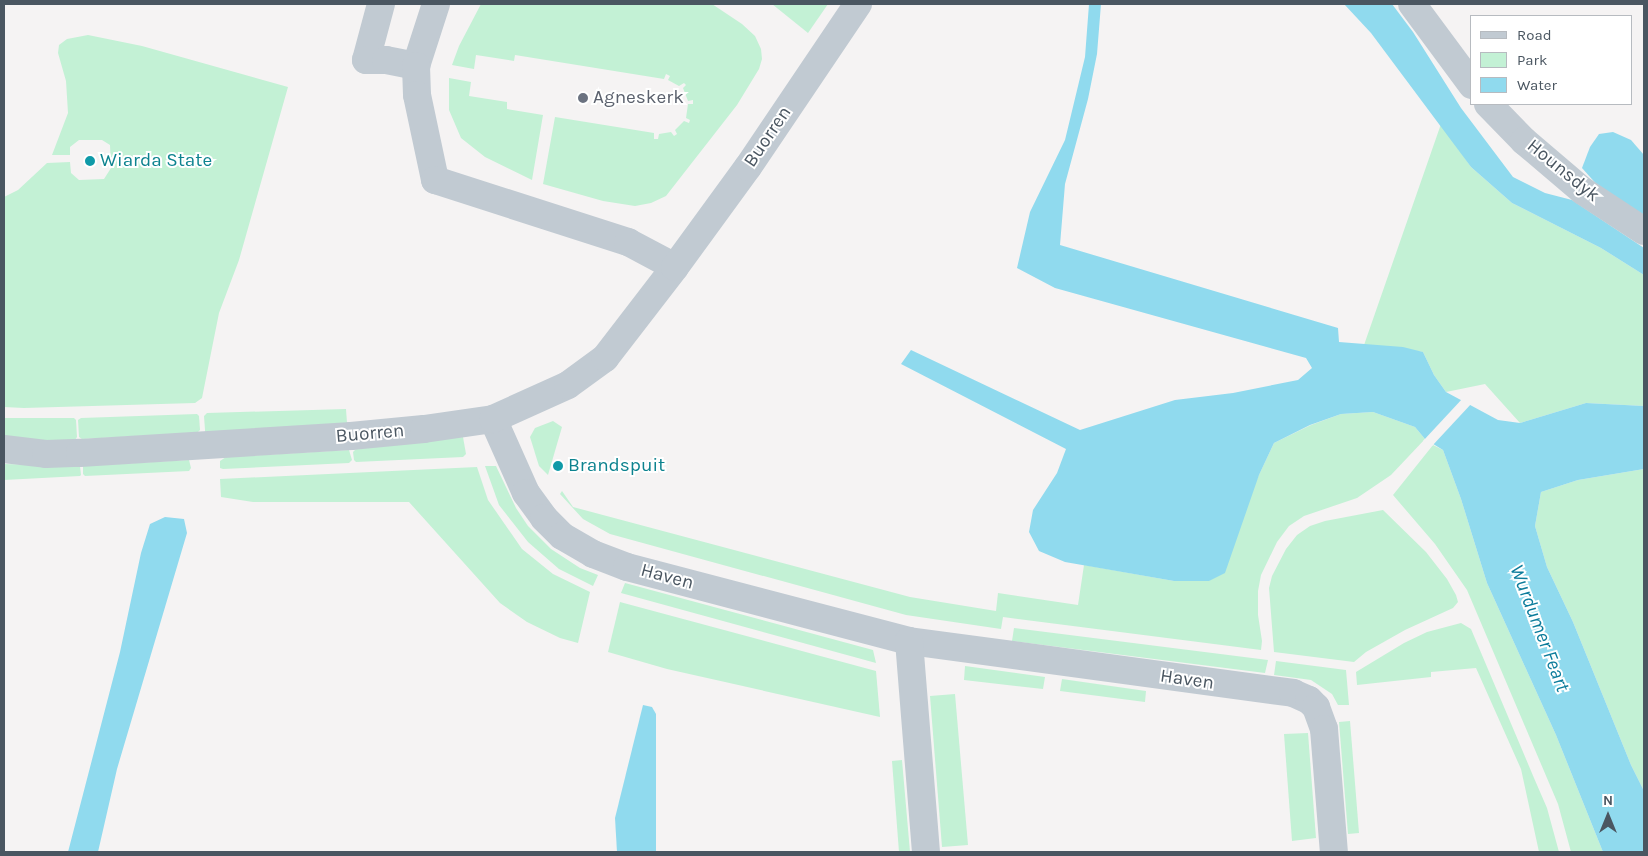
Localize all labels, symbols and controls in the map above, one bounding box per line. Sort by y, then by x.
legend [1470,15,1633,105]
text: Road [1517,26,1552,44]
text: Park [1517,51,1547,69]
text: Water [1517,76,1557,94]
place label: Agneskerk [593,87,684,109]
marker: Agneskerk [577,92,589,104]
street label: Buorren [739,102,797,172]
street label: Hounsdyk [1522,135,1604,207]
place label: Wiarda State [100,150,212,172]
marker: Wiarda State [84,155,96,167]
street label: Buorren [335,420,405,448]
place label: Brandspuit [568,455,665,477]
marker: Brandspuit [552,460,564,472]
street label: Haven [638,559,696,595]
water label: Wurdumer Feart [1505,561,1575,695]
street label: Haven [1159,665,1215,695]
north arrow [1583,791,1633,841]
text: N [1603,792,1613,809]

